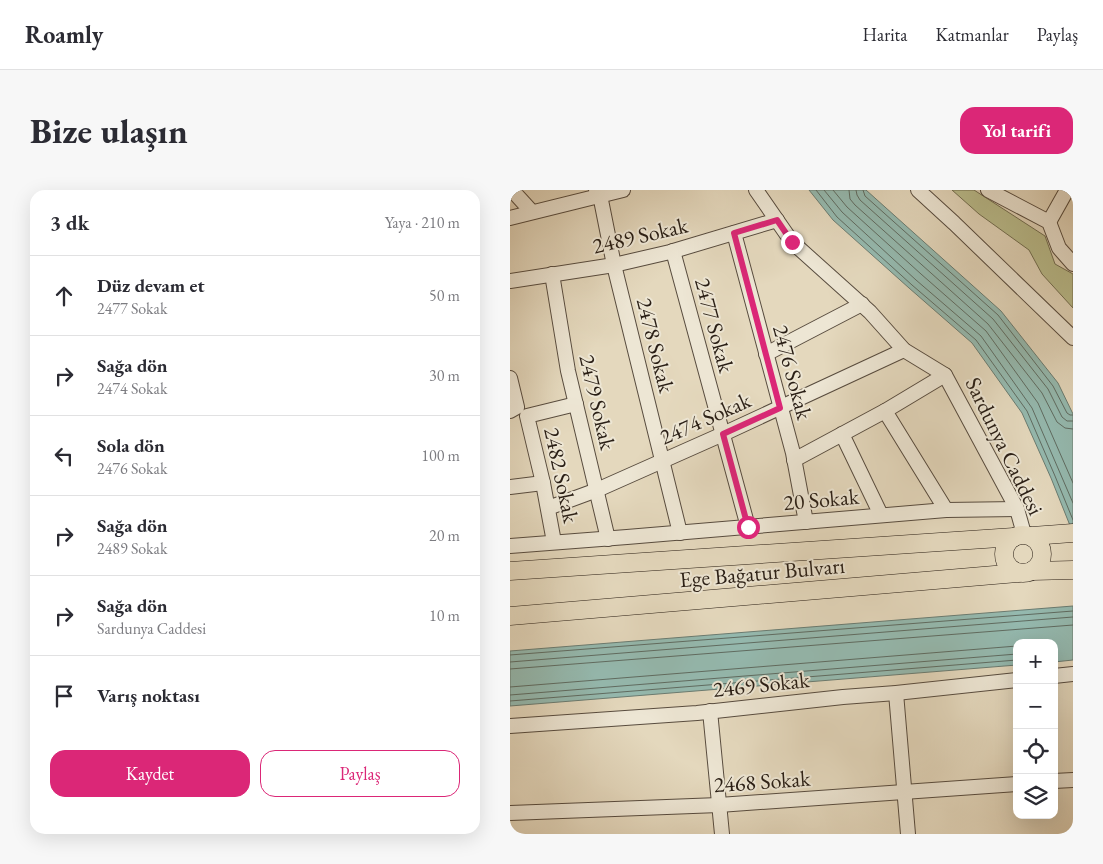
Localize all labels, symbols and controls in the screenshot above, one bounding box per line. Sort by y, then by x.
text: Roamly [25,19,103,50]
text: Harita [862,23,907,46]
text: Katmanlar [935,23,1009,46]
text: Paylaş [1037,23,1078,46]
button: Yol tarifi [960,107,1073,154]
text: Bize ulaşın [30,108,188,153]
text: 3 dk [50,209,89,236]
street label: 2489 Sokak [590,210,691,261]
text: Yaya · 210 m [385,212,460,233]
route end [781,231,804,254]
text: Düz devam et [97,273,205,298]
street label: 2477 Sokak [688,275,741,376]
icon: ahead [50,282,78,310]
text: 50 m [429,285,460,306]
street label: 2478 Sokak [630,295,681,396]
text: 2477 Sokak [97,298,167,319]
street label: 2476 Sokak [766,322,819,423]
street label: 2479 Sokak [572,352,623,453]
text: Sağa dön [97,353,168,378]
icon: right [50,362,78,390]
text: 30 m [429,365,460,386]
street label: Sardunya Caddesi [959,372,1050,520]
text: 2474 Sokak [97,378,167,399]
street label: 2474 Sokak [655,385,756,451]
street label: 2482 Sokak [537,425,586,526]
text: Sola dön [97,433,165,458]
icon: left [50,442,78,470]
text: 100 m [421,445,460,466]
text: 2476 Sokak [97,458,167,479]
street label: 20 Sokak [782,482,861,517]
text: Sağa dön [97,513,168,538]
route start [737,516,760,539]
icon: right [50,522,78,550]
text: 20 m [429,525,460,546]
text: 2489 Sokak [97,538,167,559]
street label: Ege Bağatur Bulvarı [678,551,846,594]
text: Sağa dön [97,593,168,618]
icon: right [50,602,78,630]
text: 10 m [429,605,460,626]
text: Sardunya Caddesi [97,618,206,639]
map controls [1013,639,1058,819]
button: + [1013,639,1058,684]
street label: 2469 Sokak [711,665,811,704]
icon: arrive [50,682,78,710]
text: Varış noktası [97,683,200,708]
button: − [1013,684,1058,729]
button: locate [1013,729,1058,774]
button: Kaydet [50,750,250,797]
button: Paylaş [260,750,460,797]
street label: 2468 Sokak [713,764,812,799]
button: layers [1013,774,1058,819]

